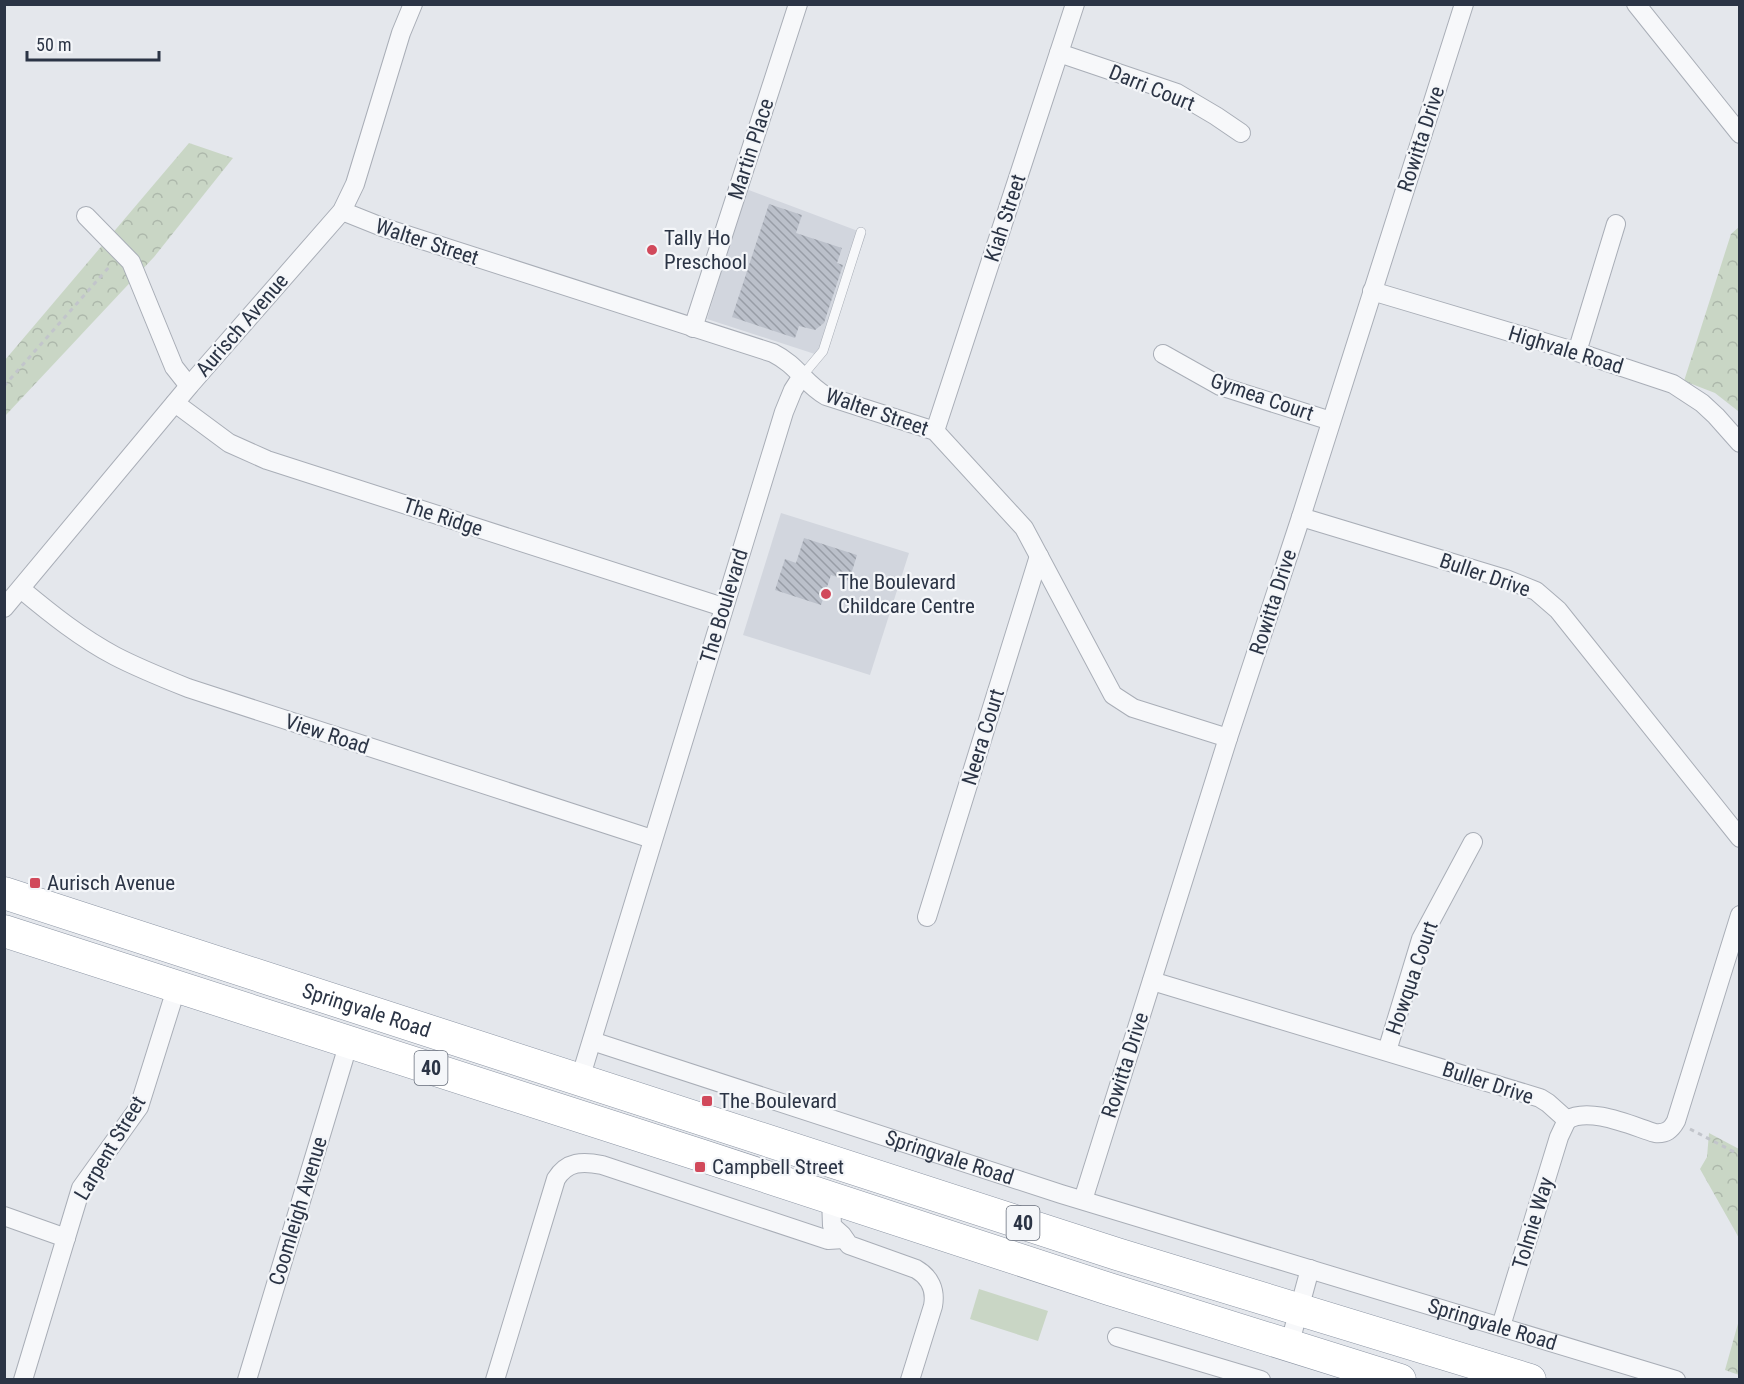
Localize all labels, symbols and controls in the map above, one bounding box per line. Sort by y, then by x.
scale bar [27,24,159,62]
text: 50 m [36,34,71,55]
street label: Darri Court [1106,60,1198,116]
street label: Rowitta Drive [1393,83,1449,195]
street label: Martin Place [723,95,779,203]
street label: Kiah Street [980,171,1030,265]
street label: Walter Street [372,214,482,270]
place label: Tally Ho Preschool [664,226,747,274]
marker: Tally Ho Preschool [645,243,659,257]
street label: Aurisch Avenue [191,269,293,381]
street label: Highvale Road [1506,321,1626,379]
street label: Gymea Court [1207,368,1317,426]
street label: Walter Street [822,383,932,441]
street label: The Ridge [400,493,486,541]
street label: The Boulevard [695,546,753,666]
street label: Rowitta Drive [1245,546,1301,658]
street label: Buller Drive [1437,548,1534,602]
place label: The Boulevard Childcare Centre [838,570,975,618]
marker: The Boulevard Childcare Centre [819,587,833,601]
street label: Neera Court [957,686,1009,788]
street label: View Road [282,709,372,759]
place label: Aurisch Avenue [47,871,175,895]
marker: Aurisch Avenue [28,876,42,890]
street label: Howqua Court [1381,918,1443,1038]
street label: Springvale Road [299,979,434,1043]
street label: Rowitta Drive [1097,1009,1153,1121]
road number: 40 [414,1051,448,1085]
street label: Buller Drive [1439,1057,1537,1109]
place label: The Boulevard [719,1089,837,1113]
street label: Larpent Street [70,1092,150,1204]
marker: The Boulevard [700,1094,714,1108]
street label: Springvale Road [882,1125,1017,1190]
street label: Coomleigh Avenue [264,1134,332,1288]
place label: Campbell Street [712,1155,844,1179]
marker: Campbell Street [693,1160,707,1174]
street label: Tolmie Way [1508,1174,1558,1272]
road number: 40 [1006,1206,1040,1240]
street label: Springvale Road [1425,1294,1560,1355]

